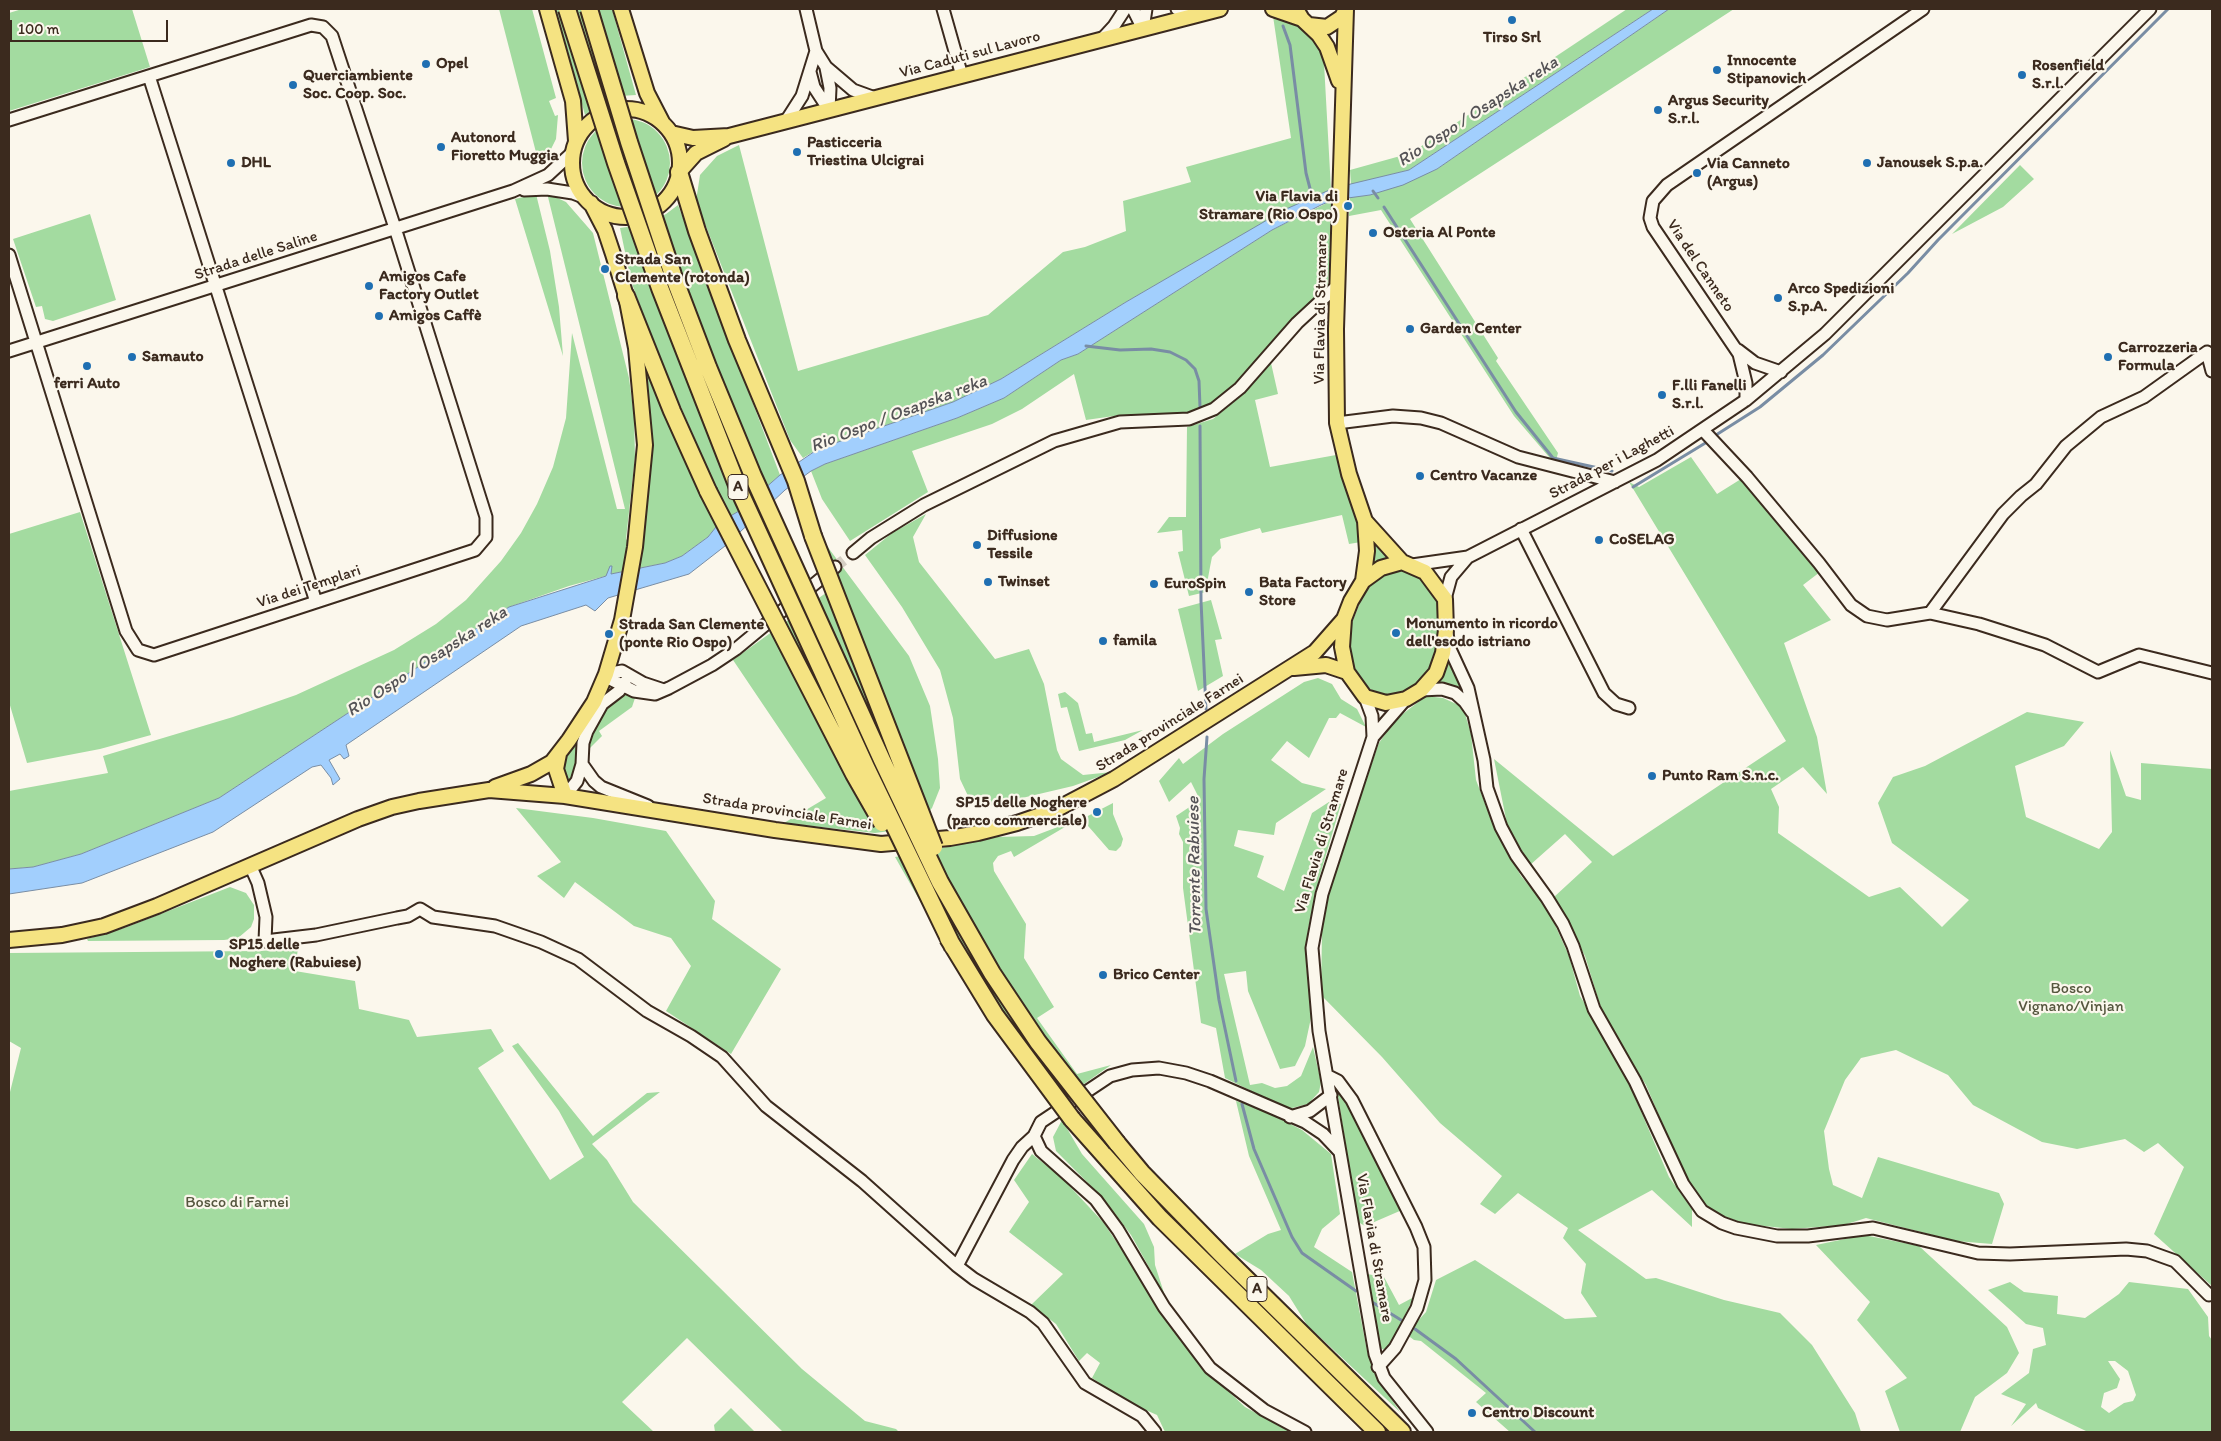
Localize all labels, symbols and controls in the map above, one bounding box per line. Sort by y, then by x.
scale bar [12,10,170,42]
marker: Tirso Srl [1506,14,1518,26]
text: 100 m [18,20,59,38]
street label: Via Caduti sul Lavoro [898,27,1042,83]
place label: Tirso Srl [1483,28,1541,48]
place label: Innocente Stipanovich [1727,51,1806,89]
water label: Rio Ospo / Osapska reka [1394,52,1562,172]
place label: Opel [436,54,468,74]
place label: Rosenfield S.r.l. [2032,56,2104,94]
marker: Opel [420,58,432,70]
marker: Innocente Stipanovich [1711,64,1723,76]
place label: Querciambiente Soc. Coop. Soc. [303,66,413,104]
marker: Rosenfield S.r.l. [2016,69,2028,81]
marker: Querciambiente Soc. Coop. Soc. [287,79,299,91]
place label: Argus Security S.r.l. [1668,91,1769,129]
marker: Argus Security S.r.l. [1652,104,1664,116]
place label: Autonord Fioretto Muggia [451,128,559,166]
place label: Pasticceria Triestina Ulcigrai [807,133,924,171]
marker: Autonord Fioretto Muggia [435,141,447,153]
marker: Pasticceria Triestina Ulcigrai [791,146,803,158]
place label: DHL [241,153,271,173]
place label: Janousek S.p.a. [1877,153,1983,173]
place label: Via Canneto (Argus) [1707,154,1790,192]
marker: DHL [225,157,237,169]
marker: Janousek S.p.a. [1861,157,1873,169]
marker: Via Canneto (Argus) [1691,167,1703,179]
place label: Via Flavia di Stramare (Rio Ospo) [1199,187,1338,225]
marker: Via Flavia di Stramare (Rio Ospo) [1342,200,1354,212]
street label: Via del Canneto [1662,216,1738,316]
place label: Osteria Al Ponte [1383,223,1496,243]
street label: Strada delle Saline [192,227,320,285]
marker: Osteria Al Ponte [1367,227,1379,239]
street label: Via Flavia di Stramare [1310,233,1332,385]
place label: Strada San Clemente (rotonda) [615,250,750,288]
marker: Strada San Clemente (rotonda) [599,263,611,275]
place label: Amigos Cafe Factory Outlet [379,267,479,305]
place label: Arco Spedizioni S.p.A. [1788,279,1894,317]
marker: Amigos Cafe Factory Outlet [363,280,375,292]
marker: Arco Spedizioni S.p.A. [1772,292,1784,304]
place label: Amigos Caffè [389,306,482,326]
marker: Amigos Caffè [373,310,385,322]
place label: Garden Center [1420,319,1521,339]
marker: Garden Center [1404,323,1416,335]
place label: Carrozzeria Formula [2118,338,2198,376]
place label: Samauto [142,347,204,367]
marker: Samauto [126,351,138,363]
marker: Carrozzeria Formula [2102,351,2114,363]
marker: ferri Auto [81,360,93,372]
water label: Rio Ospo / Osapska reka [808,370,990,458]
place label: ferri Auto [54,374,120,394]
place label: F.lli Fanelli S.r.l. [1672,376,1747,414]
marker: F.lli Fanelli S.r.l. [1656,389,1668,401]
street label: Strada per i Laghetti [1546,422,1678,504]
place label: Centro Vacanze [1430,466,1537,486]
marker: Centro Vacanze [1414,470,1426,482]
road number: A [728,474,748,500]
place label: Diffusione Tessile [987,526,1058,564]
place label: CoSELAG [1609,530,1675,550]
marker: CoSELAG [1593,534,1605,546]
marker: Diffusione Tessile [971,539,983,551]
street label: Via dei Templari [255,561,363,613]
place label: Twinset [998,572,1050,592]
place label: Bata Factory Store [1259,573,1347,611]
place label: EuroSpin [1164,574,1226,594]
marker: Twinset [982,576,994,588]
marker: EuroSpin [1148,578,1160,590]
marker: Bata Factory Store [1243,586,1255,598]
water label: Rio Ospo / Osapska reka [343,602,511,722]
place label: Monumento in ricordo dell'esodo istriano [1406,614,1558,652]
place label: Strada San Clemente (ponte Rio Ospo) [619,615,764,653]
marker: Monumento in ricordo dell'esodo istriano [1390,627,1402,639]
marker: Strada San Clemente (ponte Rio Ospo) [603,628,615,640]
place label: famila [1113,631,1157,651]
marker: famila [1097,635,1109,647]
street label: Strada provinciale Farnei [1093,670,1247,776]
street label: Via Flavia di Stramare [1291,766,1353,916]
place label: Punto Ram S.n.c. [1662,766,1779,786]
marker: Punto Ram S.n.c. [1646,770,1658,782]
street label: Strada provinciale Farnei [701,789,873,835]
place label: SP15 delle Noghere (parco commerciale) [947,793,1087,831]
water label: Torrente Rabuiese [1183,796,1207,936]
marker: SP15 delle Noghere (parco commerciale) [1091,806,1103,818]
place label: SP15 delle Noghere (Rabuiese) [229,935,362,973]
marker: SP15 delle Noghere (Rabuiese) [213,948,225,960]
place label: Brico Center [1113,965,1200,985]
marker: Brico Center [1097,969,1109,981]
park label: Bosco Vignano/Vinjan [2018,979,2124,1017]
street label: Via Flavia di Stramare [1351,1172,1397,1324]
park label: Bosco di Farnei [185,1193,289,1213]
road number: A [1247,1276,1267,1302]
place label: Centro Discount [1482,1403,1594,1423]
marker: Centro Discount [1466,1407,1478,1419]

